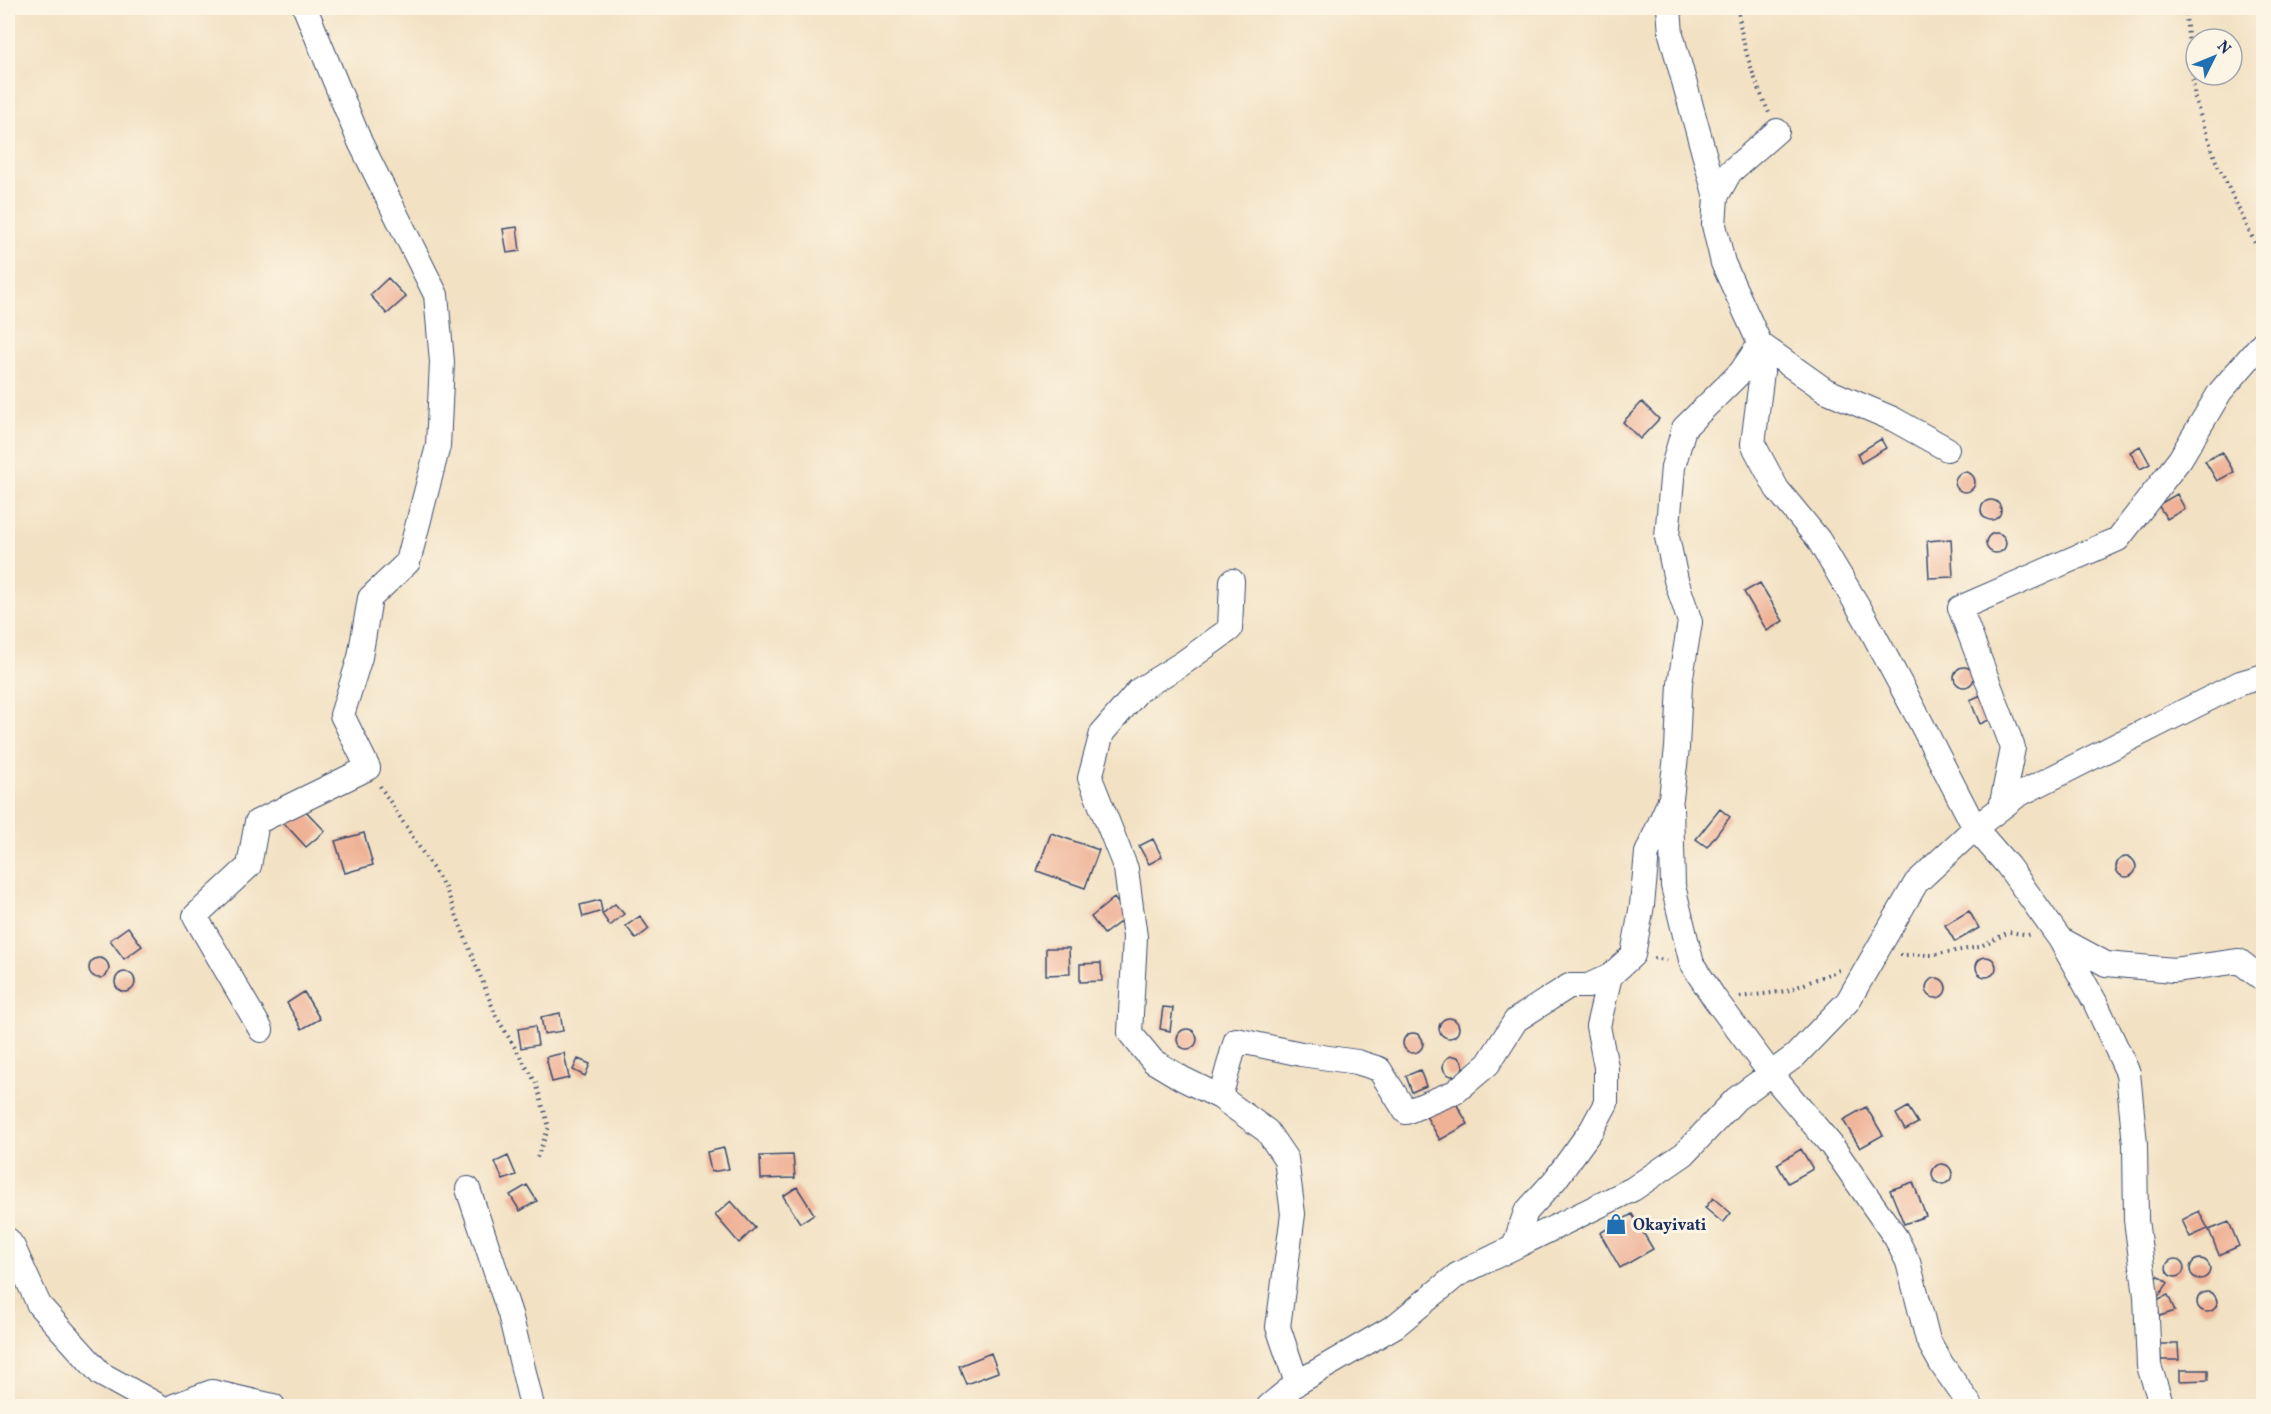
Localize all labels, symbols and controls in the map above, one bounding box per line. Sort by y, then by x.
north arrow [2184,27,2244,87]
text: N [2211,36,2236,60]
shop icon: Okayivati [1604,1212,1628,1236]
place label: Okayivati [1633,1215,1707,1237]

